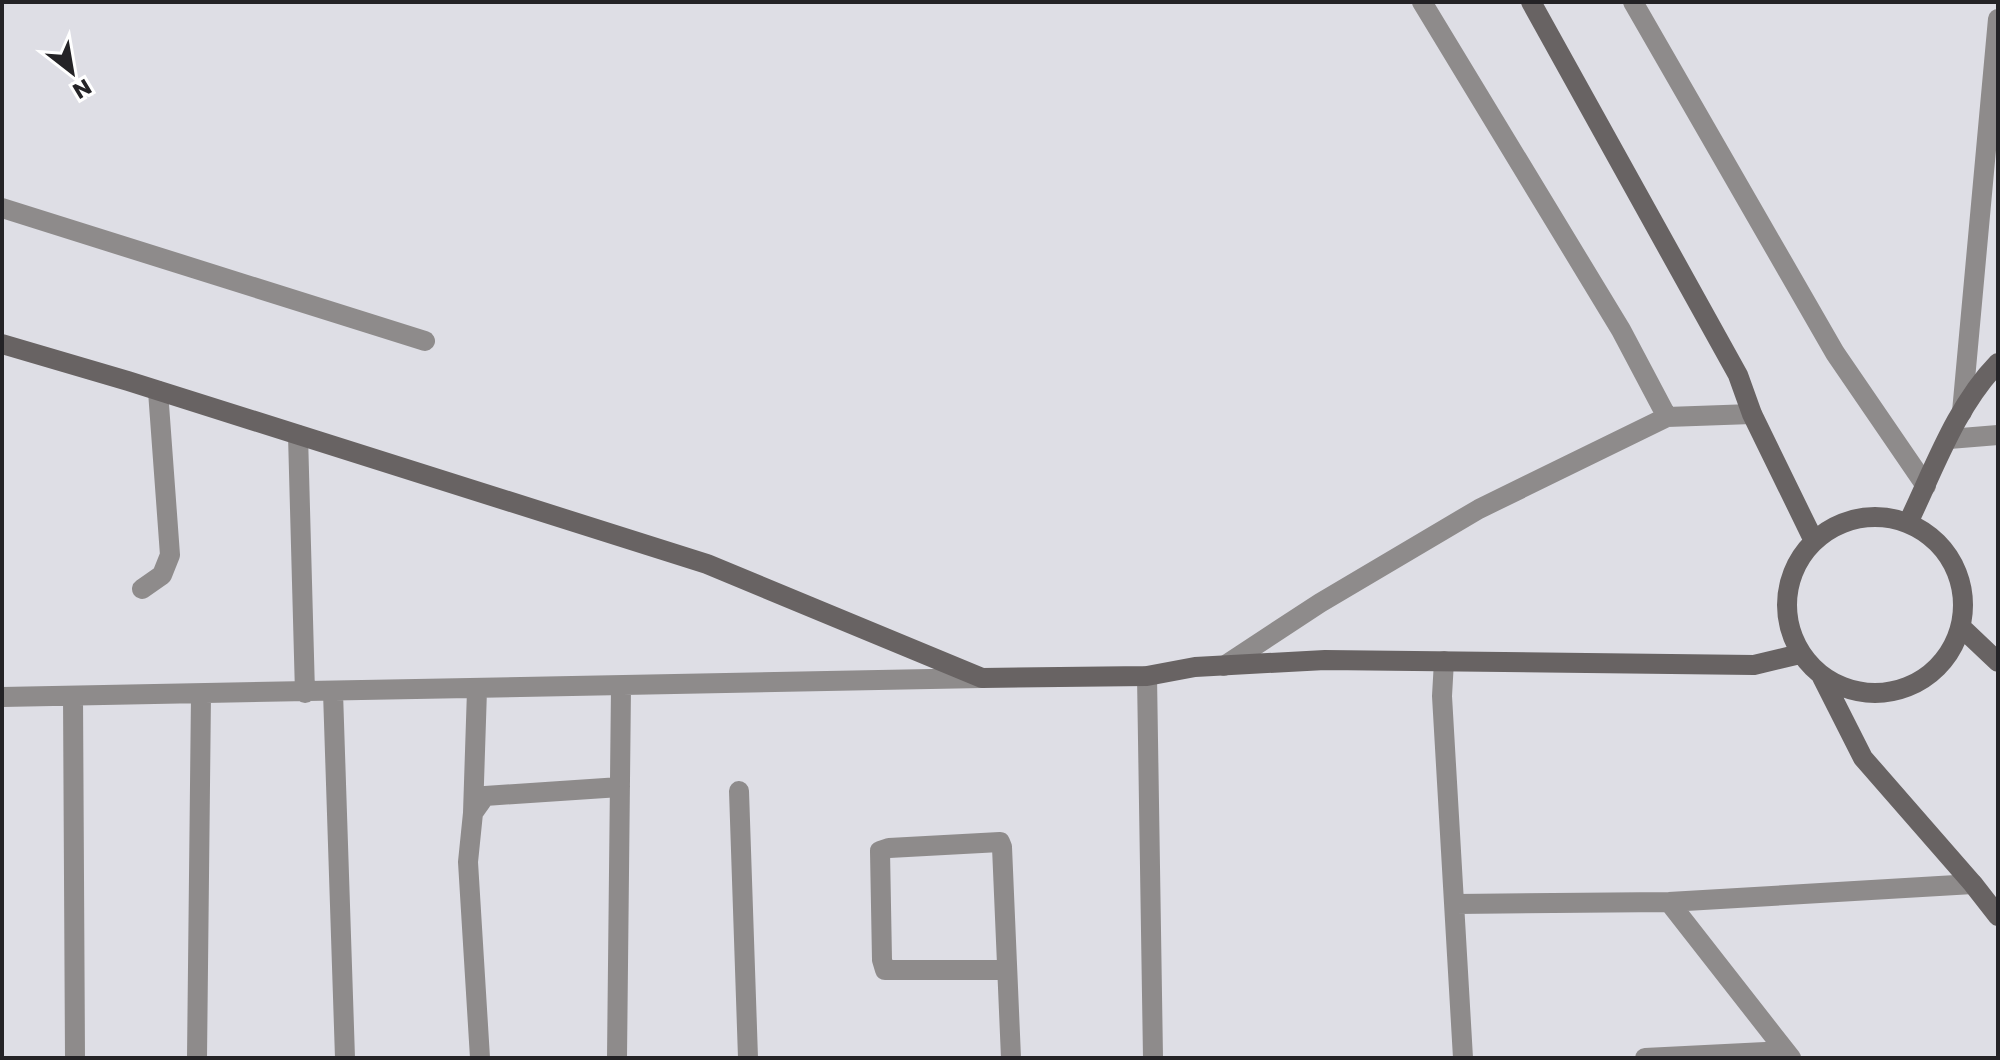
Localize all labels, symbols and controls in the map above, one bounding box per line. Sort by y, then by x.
north arrow [32,32,112,112]
text: N [67,71,97,106]

